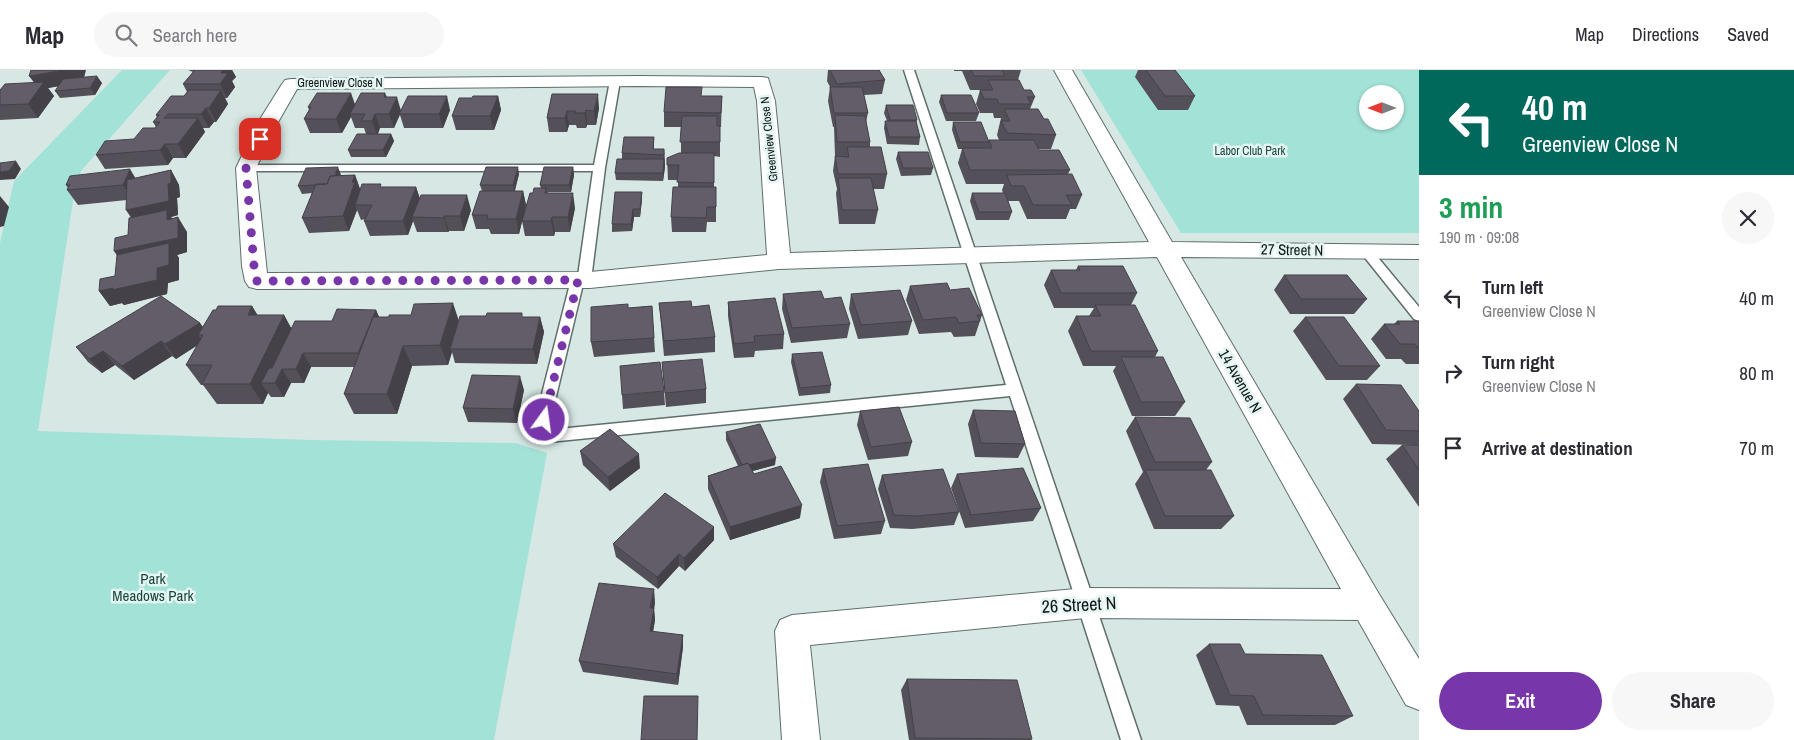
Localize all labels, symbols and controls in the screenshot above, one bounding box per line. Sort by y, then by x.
search box [94,12,444,57]
text: Map [25,19,64,51]
icon: search [112,21,140,49]
text: Search here [152,22,237,48]
text: Map [1575,22,1604,47]
text: Directions [1632,22,1699,47]
text: Saved [1727,22,1769,47]
street label: Greenview Close N [297,75,383,91]
text: 40 m [1522,84,1587,131]
north arrow [1359,85,1404,130]
map controls [1359,85,1404,130]
icon: left [1439,90,1504,155]
street label: Greenview Close N [757,96,781,182]
pin [239,118,281,160]
icon: arrive [246,125,274,153]
text: Greenview Close N [1522,129,1678,159]
park label: Labor Club Park [1214,143,1286,159]
text: 3 min [1439,187,1503,227]
button: close [1722,192,1774,244]
text: 190 m · 09:08 [1439,226,1519,248]
street label: 27 Street N [1261,238,1323,261]
text: Turn left [1482,274,1543,300]
icon: left [1439,284,1467,312]
text: 40 m [1739,285,1774,311]
text: Greenview Close N [1482,300,1596,322]
street label: 14 Avenue N [1214,345,1267,416]
text: Turn right [1482,349,1554,375]
icon: right [1439,359,1467,387]
text: 80 m [1739,360,1774,386]
text: Greenview Close N [1482,375,1596,397]
position arrow [517,393,569,445]
icon: arrive [1439,434,1467,462]
text: Arrive at destination [1482,435,1633,461]
text: 70 m [1739,435,1774,461]
park label: Park Meadows Park [112,568,195,606]
street label: 26 Street N [1041,590,1117,619]
button: Exit [1439,672,1602,730]
button: Share [1612,672,1774,730]

